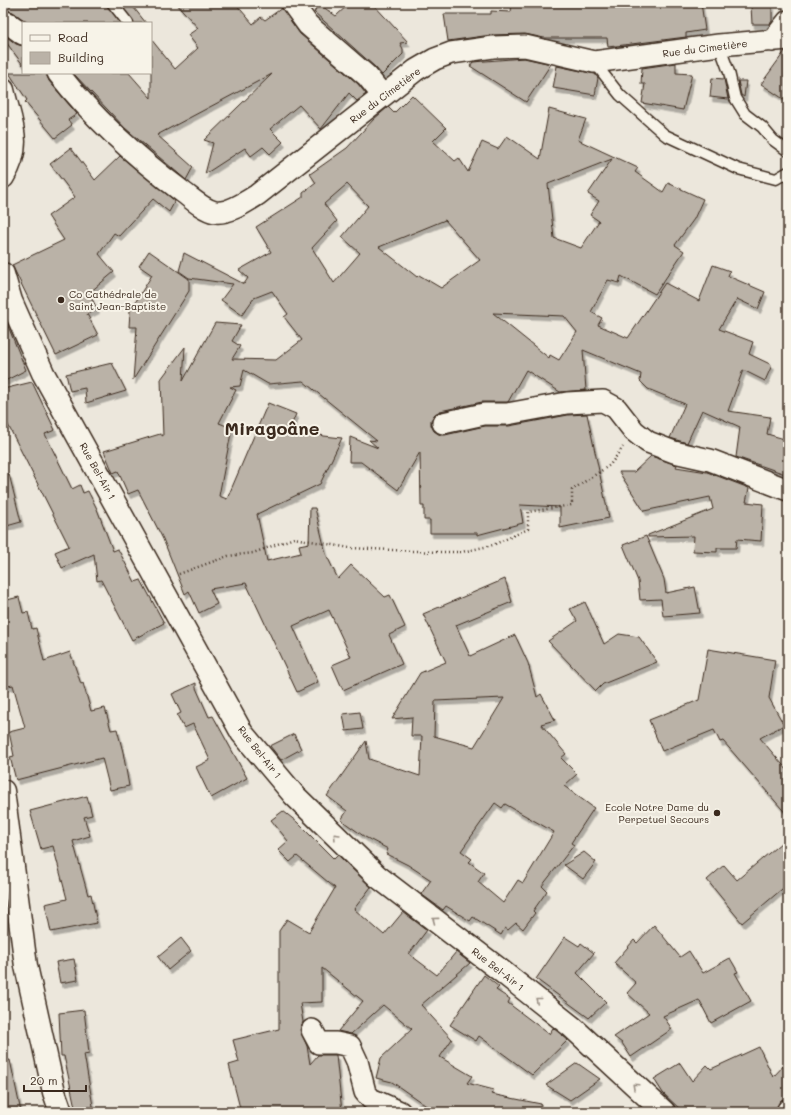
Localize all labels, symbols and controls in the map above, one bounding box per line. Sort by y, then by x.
legend [22,22,152,74]
text: Road [58,29,88,45]
street label: Rue du Cimetière [662,36,748,60]
text: Building [58,49,104,65]
street label: Rue du Cimetière [347,64,423,126]
place label: Co Cathédrale de Saint Jean-Baptiste [69,287,166,313]
marker: Co Cathédrale de Saint Jean-Baptiste [56,295,66,305]
district label: Miragoâne [225,416,320,440]
street label: Rue Bel-Air 1 [77,440,119,502]
street label: Rue Bel-Air 1 [235,723,285,781]
place label: Ecole Notre Dame du Perpetuel Secours [605,800,709,826]
marker: Ecole Notre Dame du Perpetuel Secours [712,808,722,818]
one-way arrow [333,833,341,841]
one-way arrow [433,918,440,925]
street label: Rue Bel-Air 1 [469,944,527,994]
one-way arrow [535,997,542,1004]
scale bar [24,1067,86,1093]
text: 20 m [30,1072,58,1088]
one-way arrow [632,1083,640,1091]

